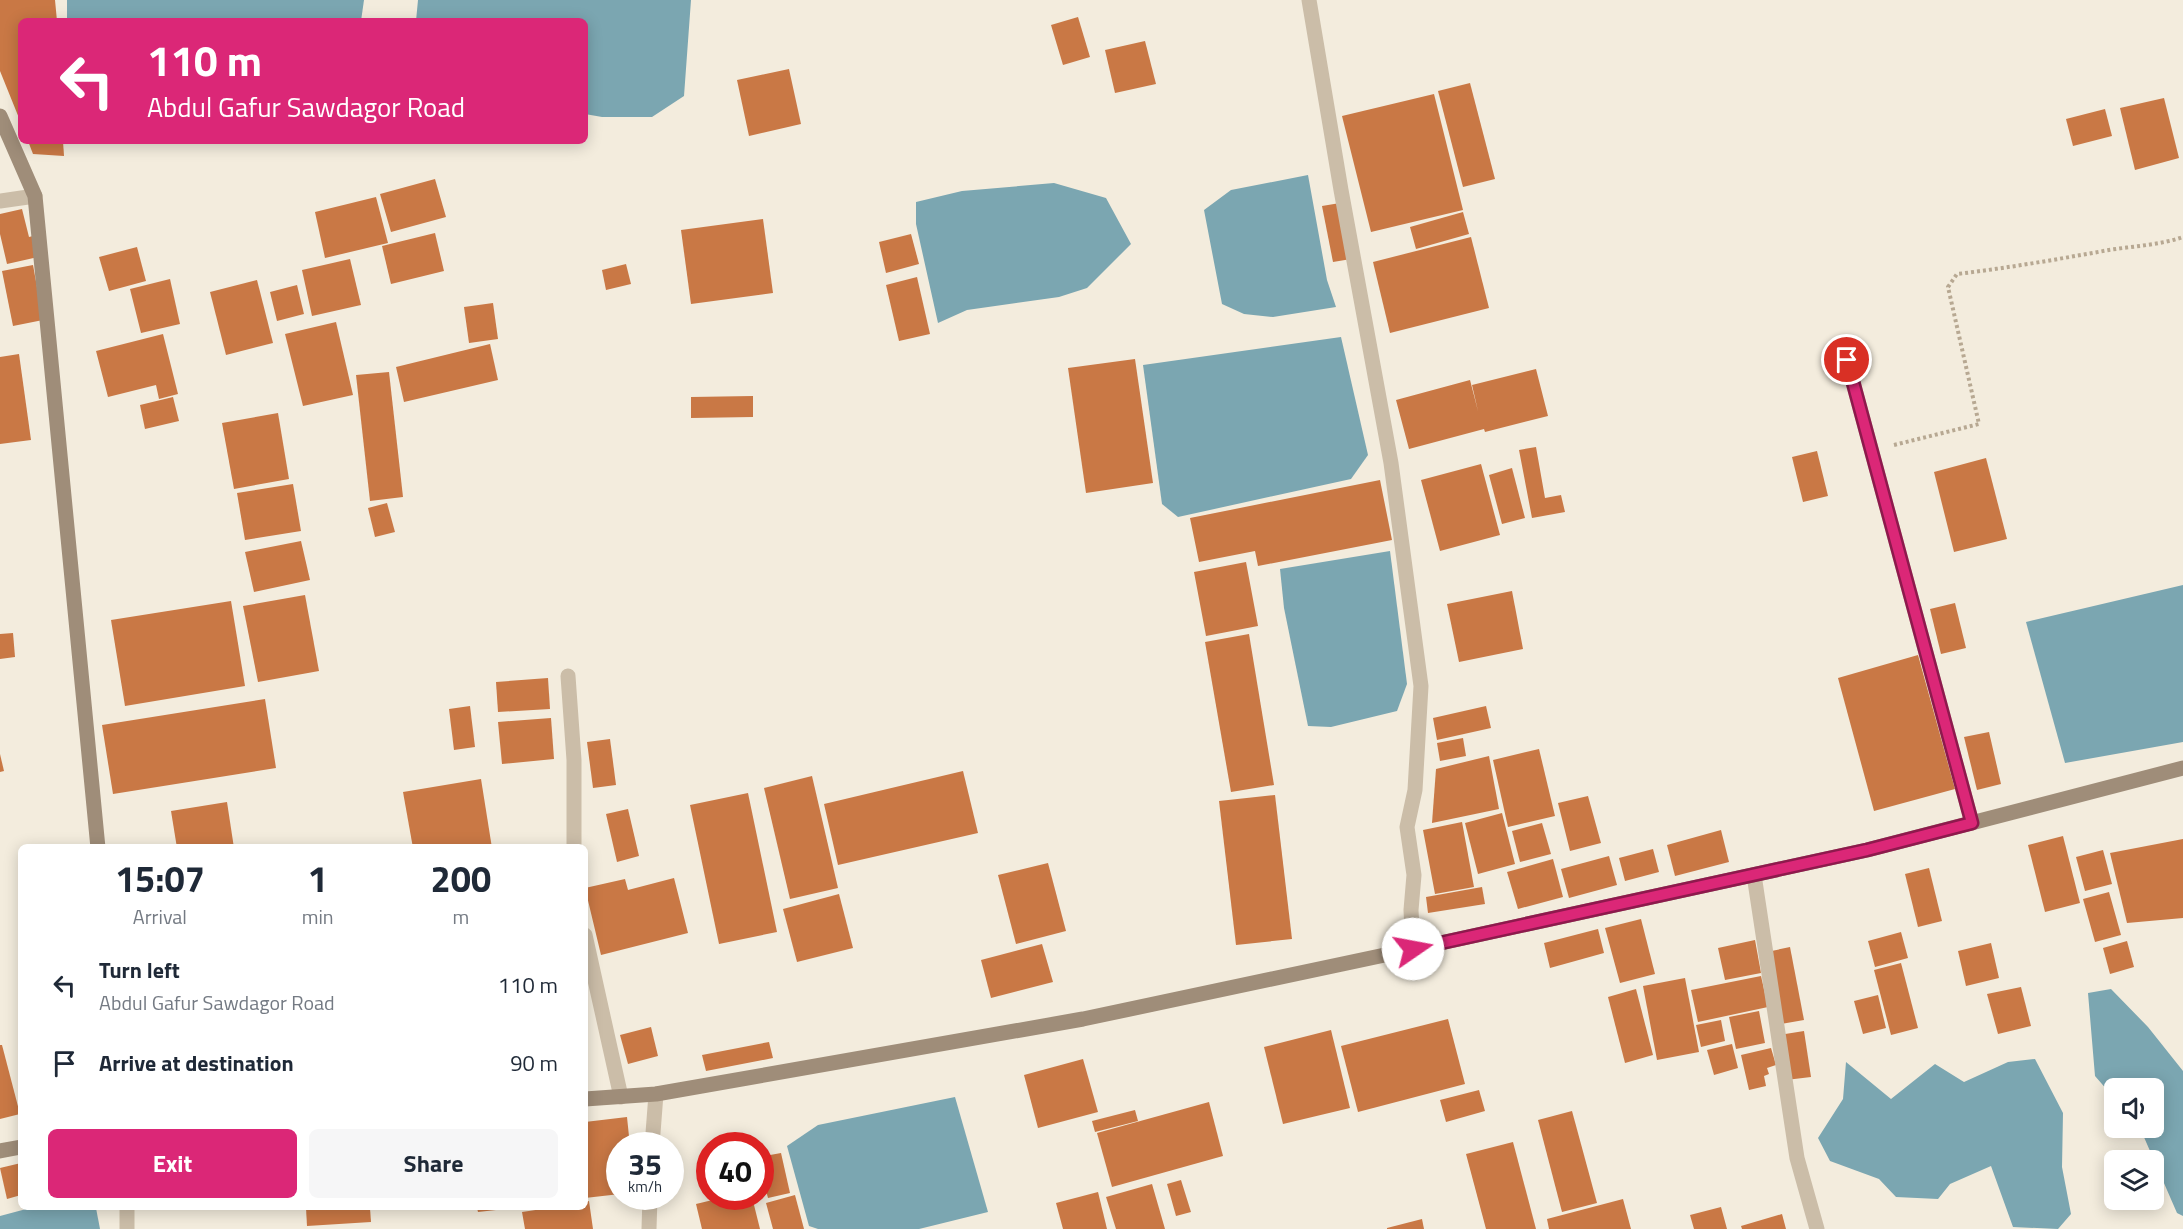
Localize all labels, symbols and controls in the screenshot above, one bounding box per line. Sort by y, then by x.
text: 110 m [147,28,262,92]
icon: left [48,42,126,120]
text: Abdul Gafur Sawdagor Road [147,86,465,127]
pin [1821,334,1872,385]
icon: arrive [1830,343,1863,376]
text: 15:07 [115,851,205,906]
text: 1 [308,851,328,906]
text: 200 [431,851,491,906]
text: Arrival [133,901,187,932]
text: min [302,901,334,932]
text: m [452,901,469,932]
position arrow [1381,917,1445,981]
text: Turn left [99,953,180,987]
text: 110 m [498,968,558,1002]
icon: left [48,969,81,1002]
text: Abdul Gafur Sawdagor Road [99,987,335,1018]
text: Arrive at destination [99,1046,294,1080]
text: 90 m [510,1046,558,1080]
icon: arrive [48,1047,81,1080]
map controls [2104,1078,2164,1210]
button: sound [2104,1078,2164,1138]
button: Exit [48,1129,297,1198]
button: Share [309,1129,558,1198]
speed limit sign: 40 [696,1132,774,1210]
text: 35 [628,1141,662,1187]
button: layers [2104,1150,2164,1210]
text: km/h [628,1175,662,1198]

